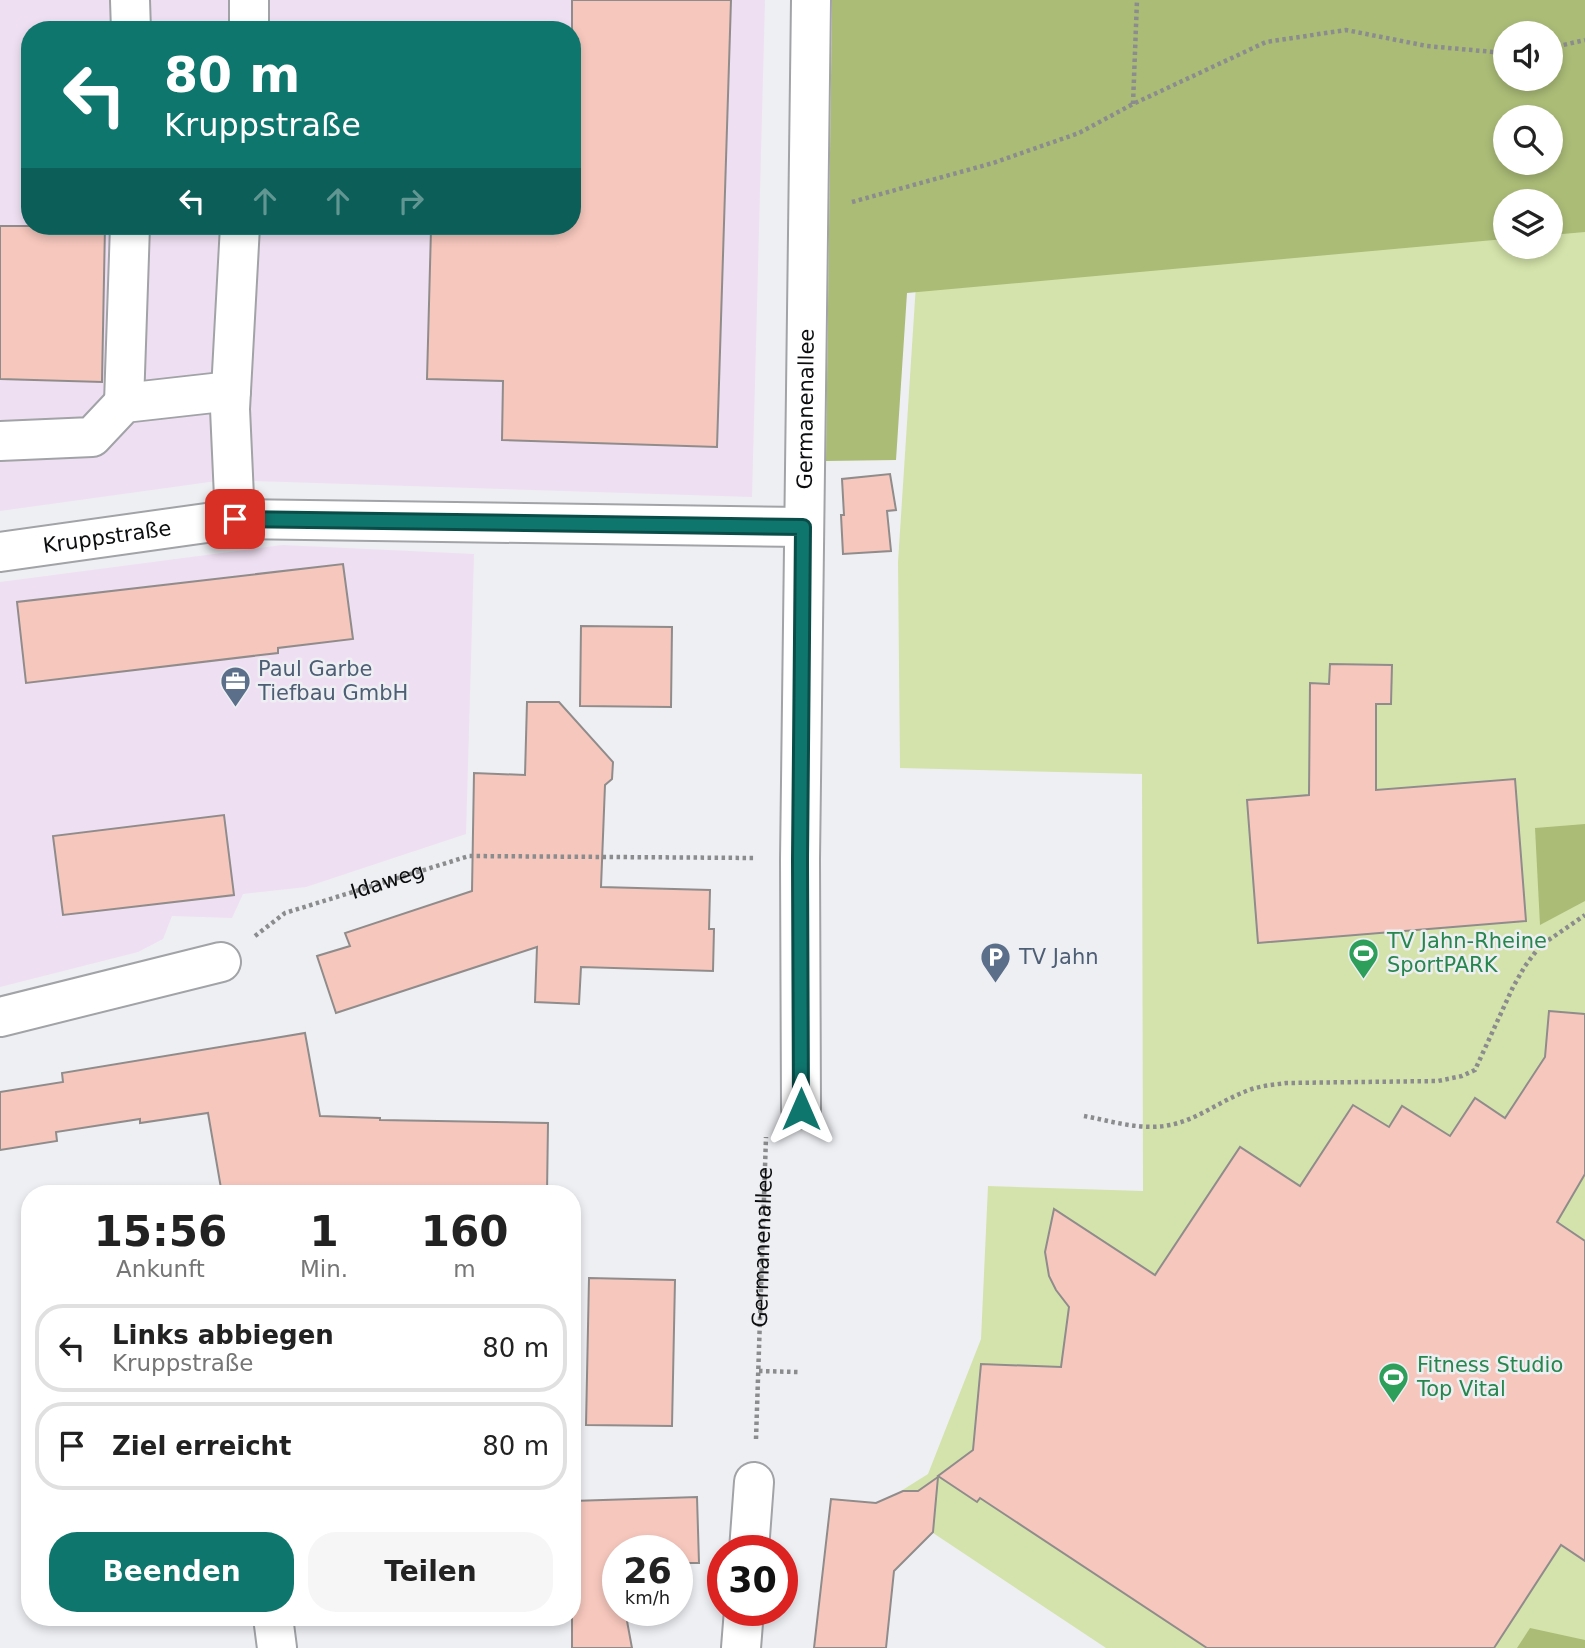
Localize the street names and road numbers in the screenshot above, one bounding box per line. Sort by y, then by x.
street label: Germanenallee [793,329,819,490]
street label: Kruppstraße [41,516,173,558]
street label: Idaweg [348,859,427,904]
street label: Germanenallee [748,1166,777,1328]

